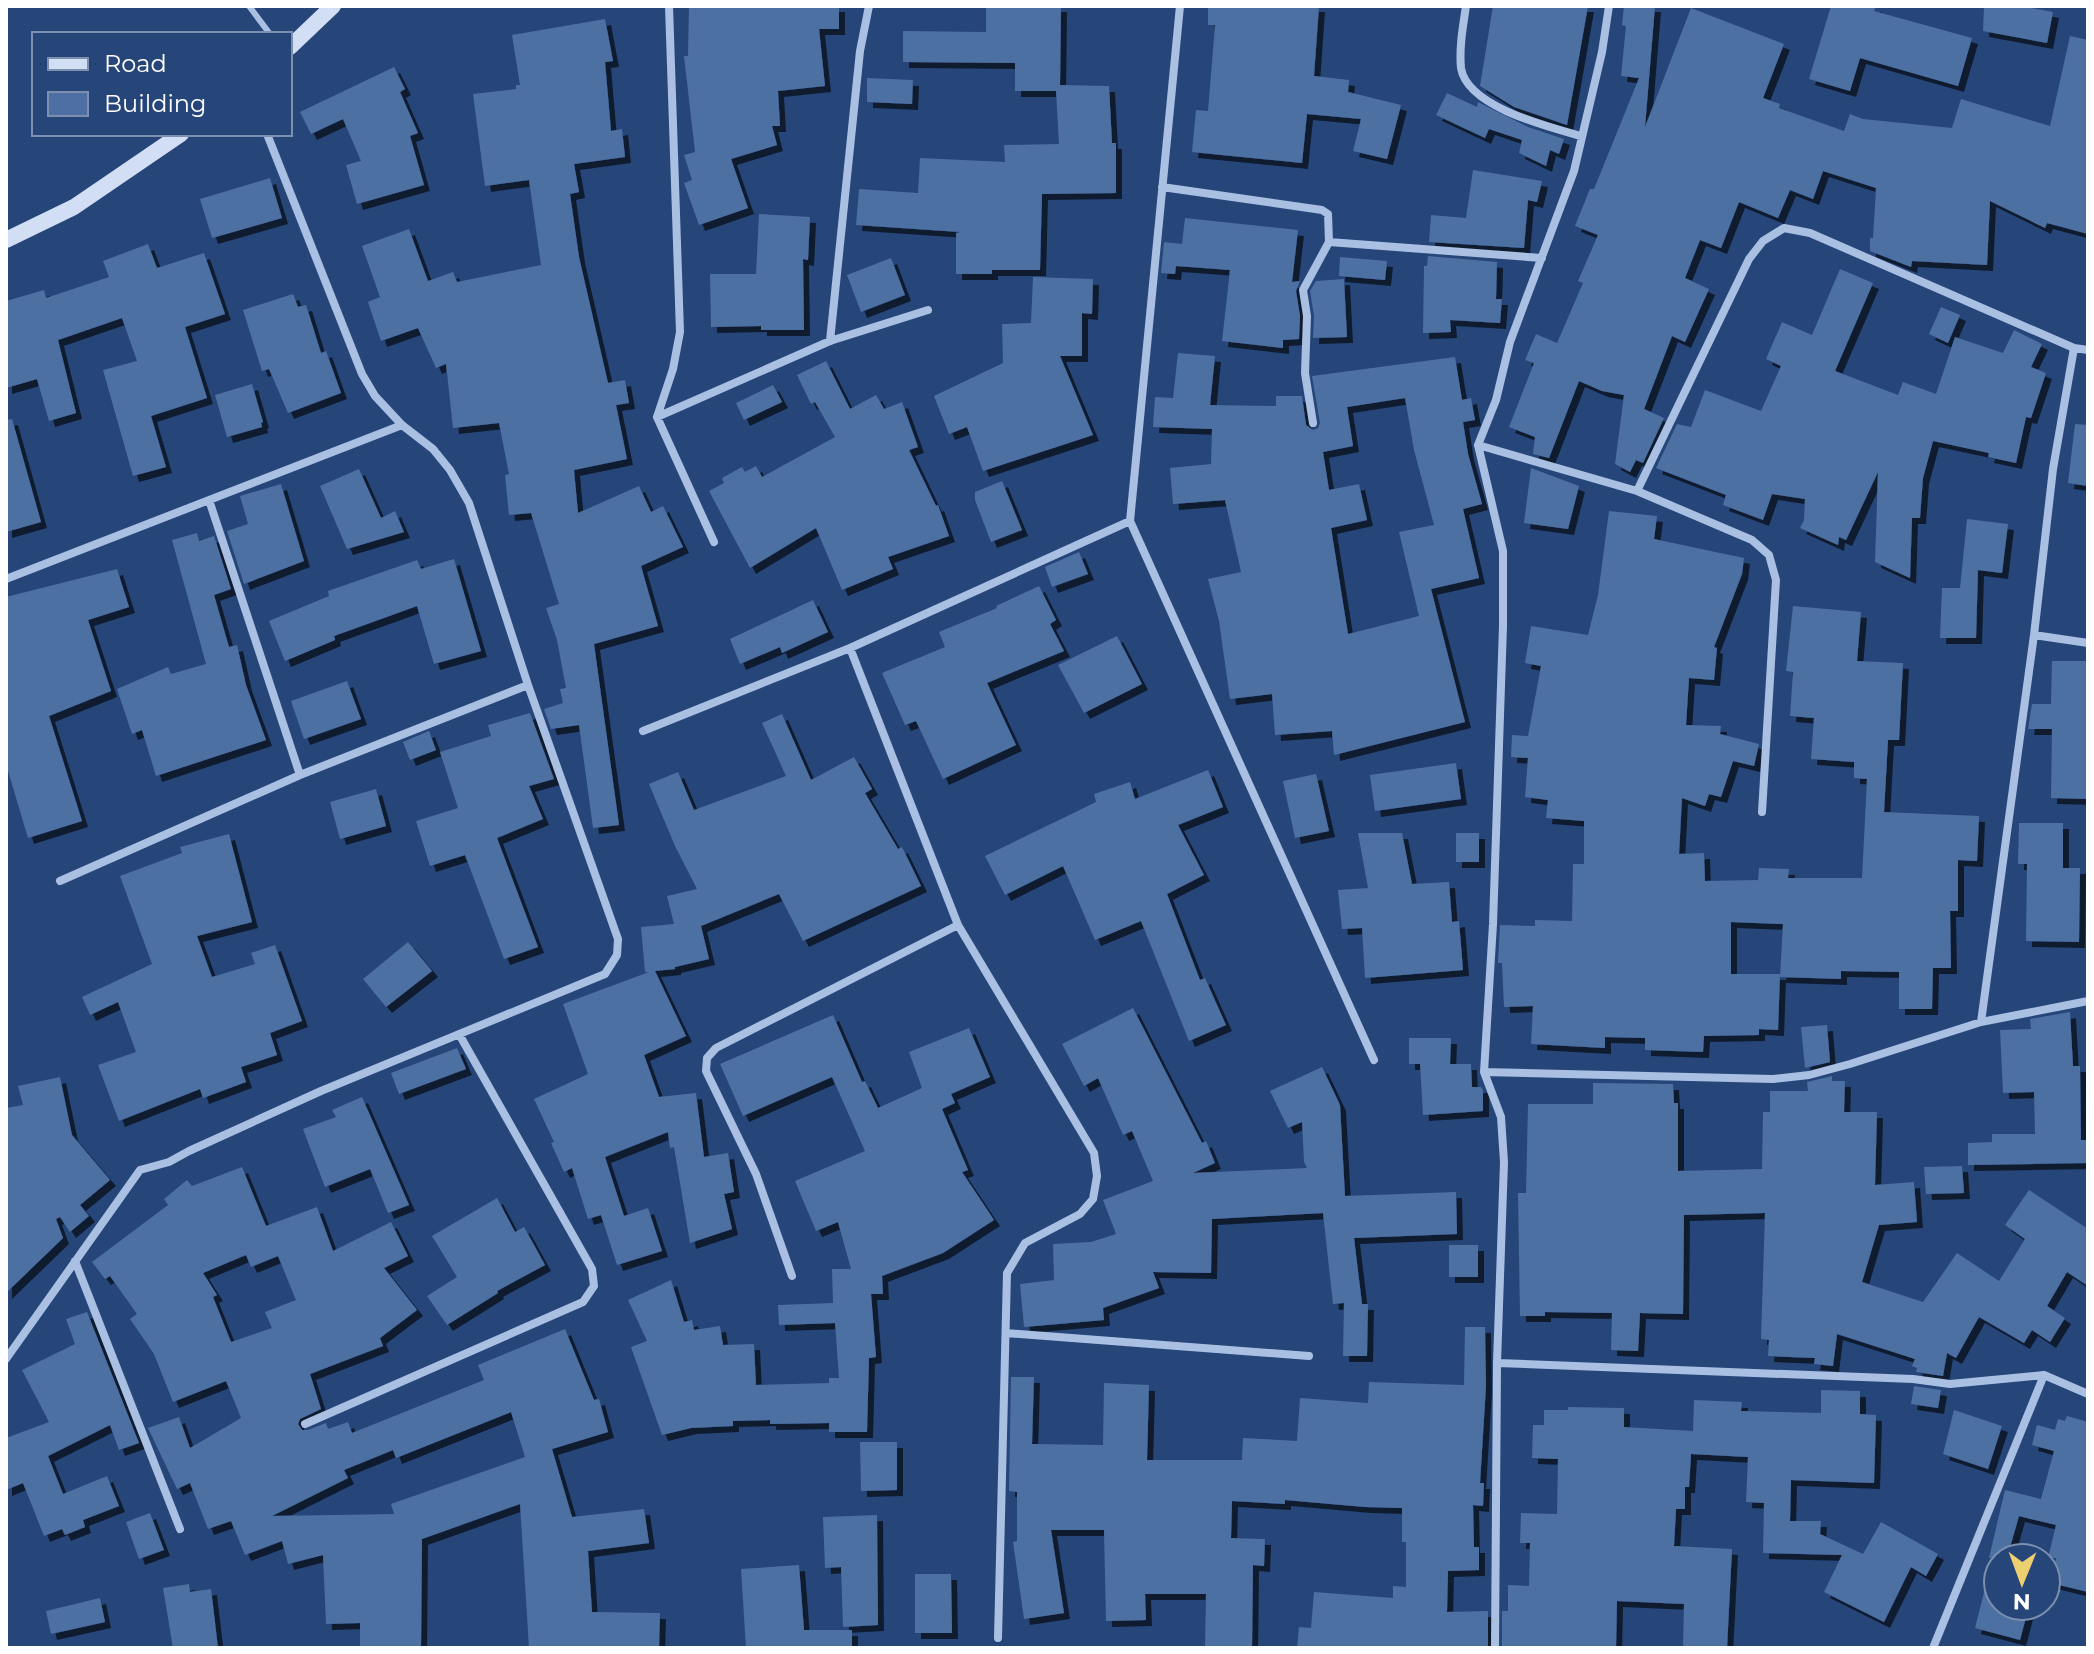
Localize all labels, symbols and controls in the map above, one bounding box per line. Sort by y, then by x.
legend [32,32,292,136]
text: Road [104,49,167,78]
text: Building [104,89,207,118]
north arrow [1982,1542,2062,1622]
text: N [2013,1588,2031,1615]

